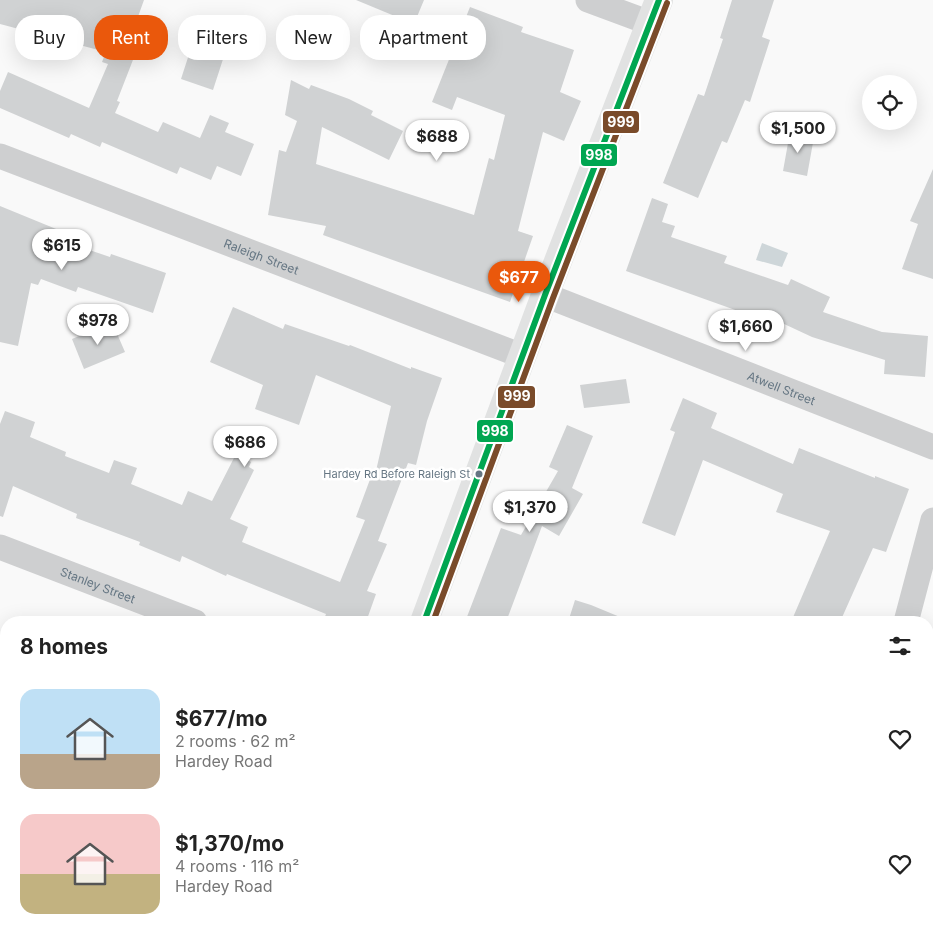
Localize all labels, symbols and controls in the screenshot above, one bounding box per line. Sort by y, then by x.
chip: Buy [15,15,84,60]
chip: Rent [94,15,168,60]
chip: Filters [178,15,266,60]
chip: New [276,15,350,60]
chip: Apartment [360,15,486,60]
map controls [862,75,917,130]
button: locate [862,75,917,130]
line badge: 999 [602,110,640,134]
pin: $1,500 [757,112,839,154]
text: 999 [607,113,635,130]
text: $1,500 [771,118,825,138]
pin: $688 [407,120,467,162]
text: $688 [416,126,458,146]
line badge: 998 [580,143,618,167]
text: 998 [585,146,613,163]
pin: $615 [32,228,92,271]
text: $615 [43,235,81,255]
street label: Raleigh Street [222,235,301,277]
pin: $677 [489,260,549,303]
text: $677 [499,267,539,287]
pin: $978 [68,304,128,346]
text: $978 [78,310,118,330]
pin: $1,660 [705,310,787,352]
text: $1,660 [719,316,773,336]
street label: Atwell Street [745,368,818,408]
line badge: 999 [497,385,536,409]
text: 999 [503,387,531,404]
line badge: 998 [476,419,514,443]
text: 998 [481,422,509,439]
pin: $686 [215,426,275,468]
text: $686 [224,432,266,452]
place label: Hardey Rd Before Raleigh St [323,467,470,481]
marker: Hardey Rd Before Raleigh St [474,469,484,479]
pin: $1,370 [489,490,571,533]
text: $1,370 [504,497,556,517]
street label: Stanley Street [58,563,138,606]
icon: filters [886,632,914,660]
text: 8 homes [20,634,108,659]
text: $677/mo [175,706,267,731]
icon: home [60,709,120,769]
icon: heart [886,725,914,753]
text: 2 rooms · 62 m² [175,731,296,751]
text: Hardey Road [175,751,273,771]
text: $1,370/mo [175,831,284,856]
icon: home [60,834,120,894]
icon: heart [886,850,914,878]
text: 4 rooms · 116 m² [175,856,299,876]
text: Hardey Road [175,876,273,896]

